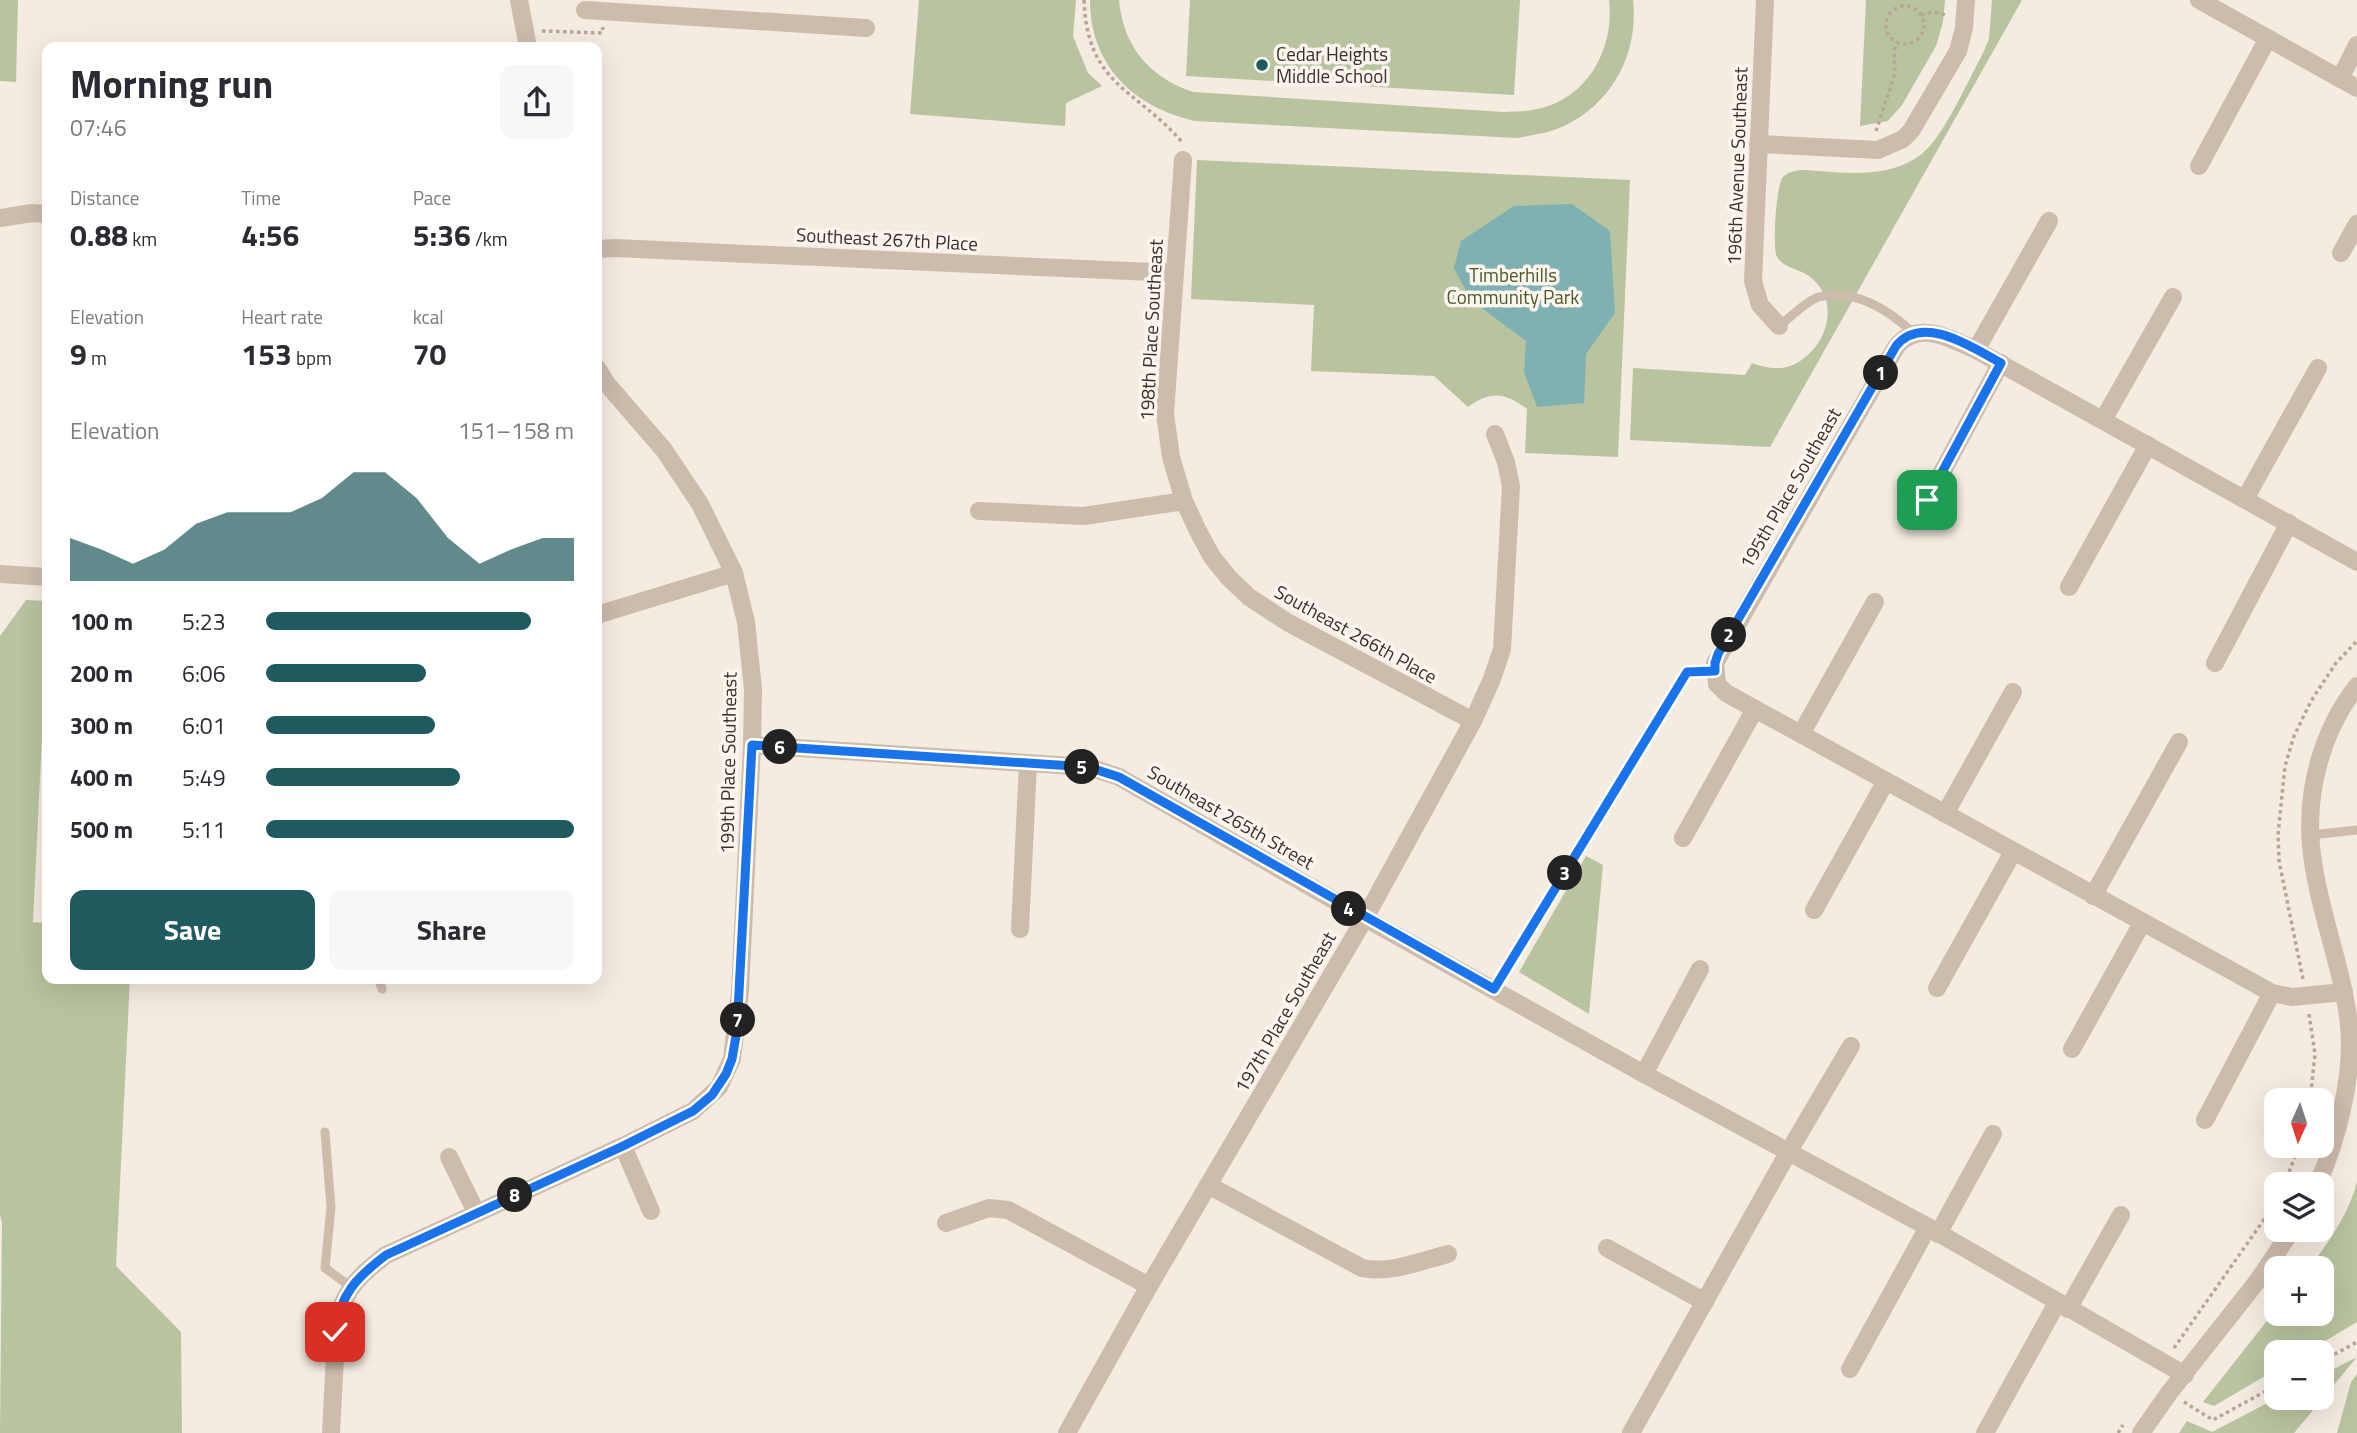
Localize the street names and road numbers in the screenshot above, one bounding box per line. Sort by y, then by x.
street label: 196th Avenue Southeast [1719,66,1754,266]
street label: Southeast 267th Place [795,219,979,258]
street label: 198th Place Southeast [1131,238,1170,422]
street label: 195th Place Southeast [1732,401,1848,574]
street label: Southeast 266th Place [1270,577,1443,690]
street label: 199th Place Southeast [711,671,744,854]
street label: Southeast 265th Street [1143,757,1320,876]
street label: 197th Place Southeast [1227,925,1343,1098]

